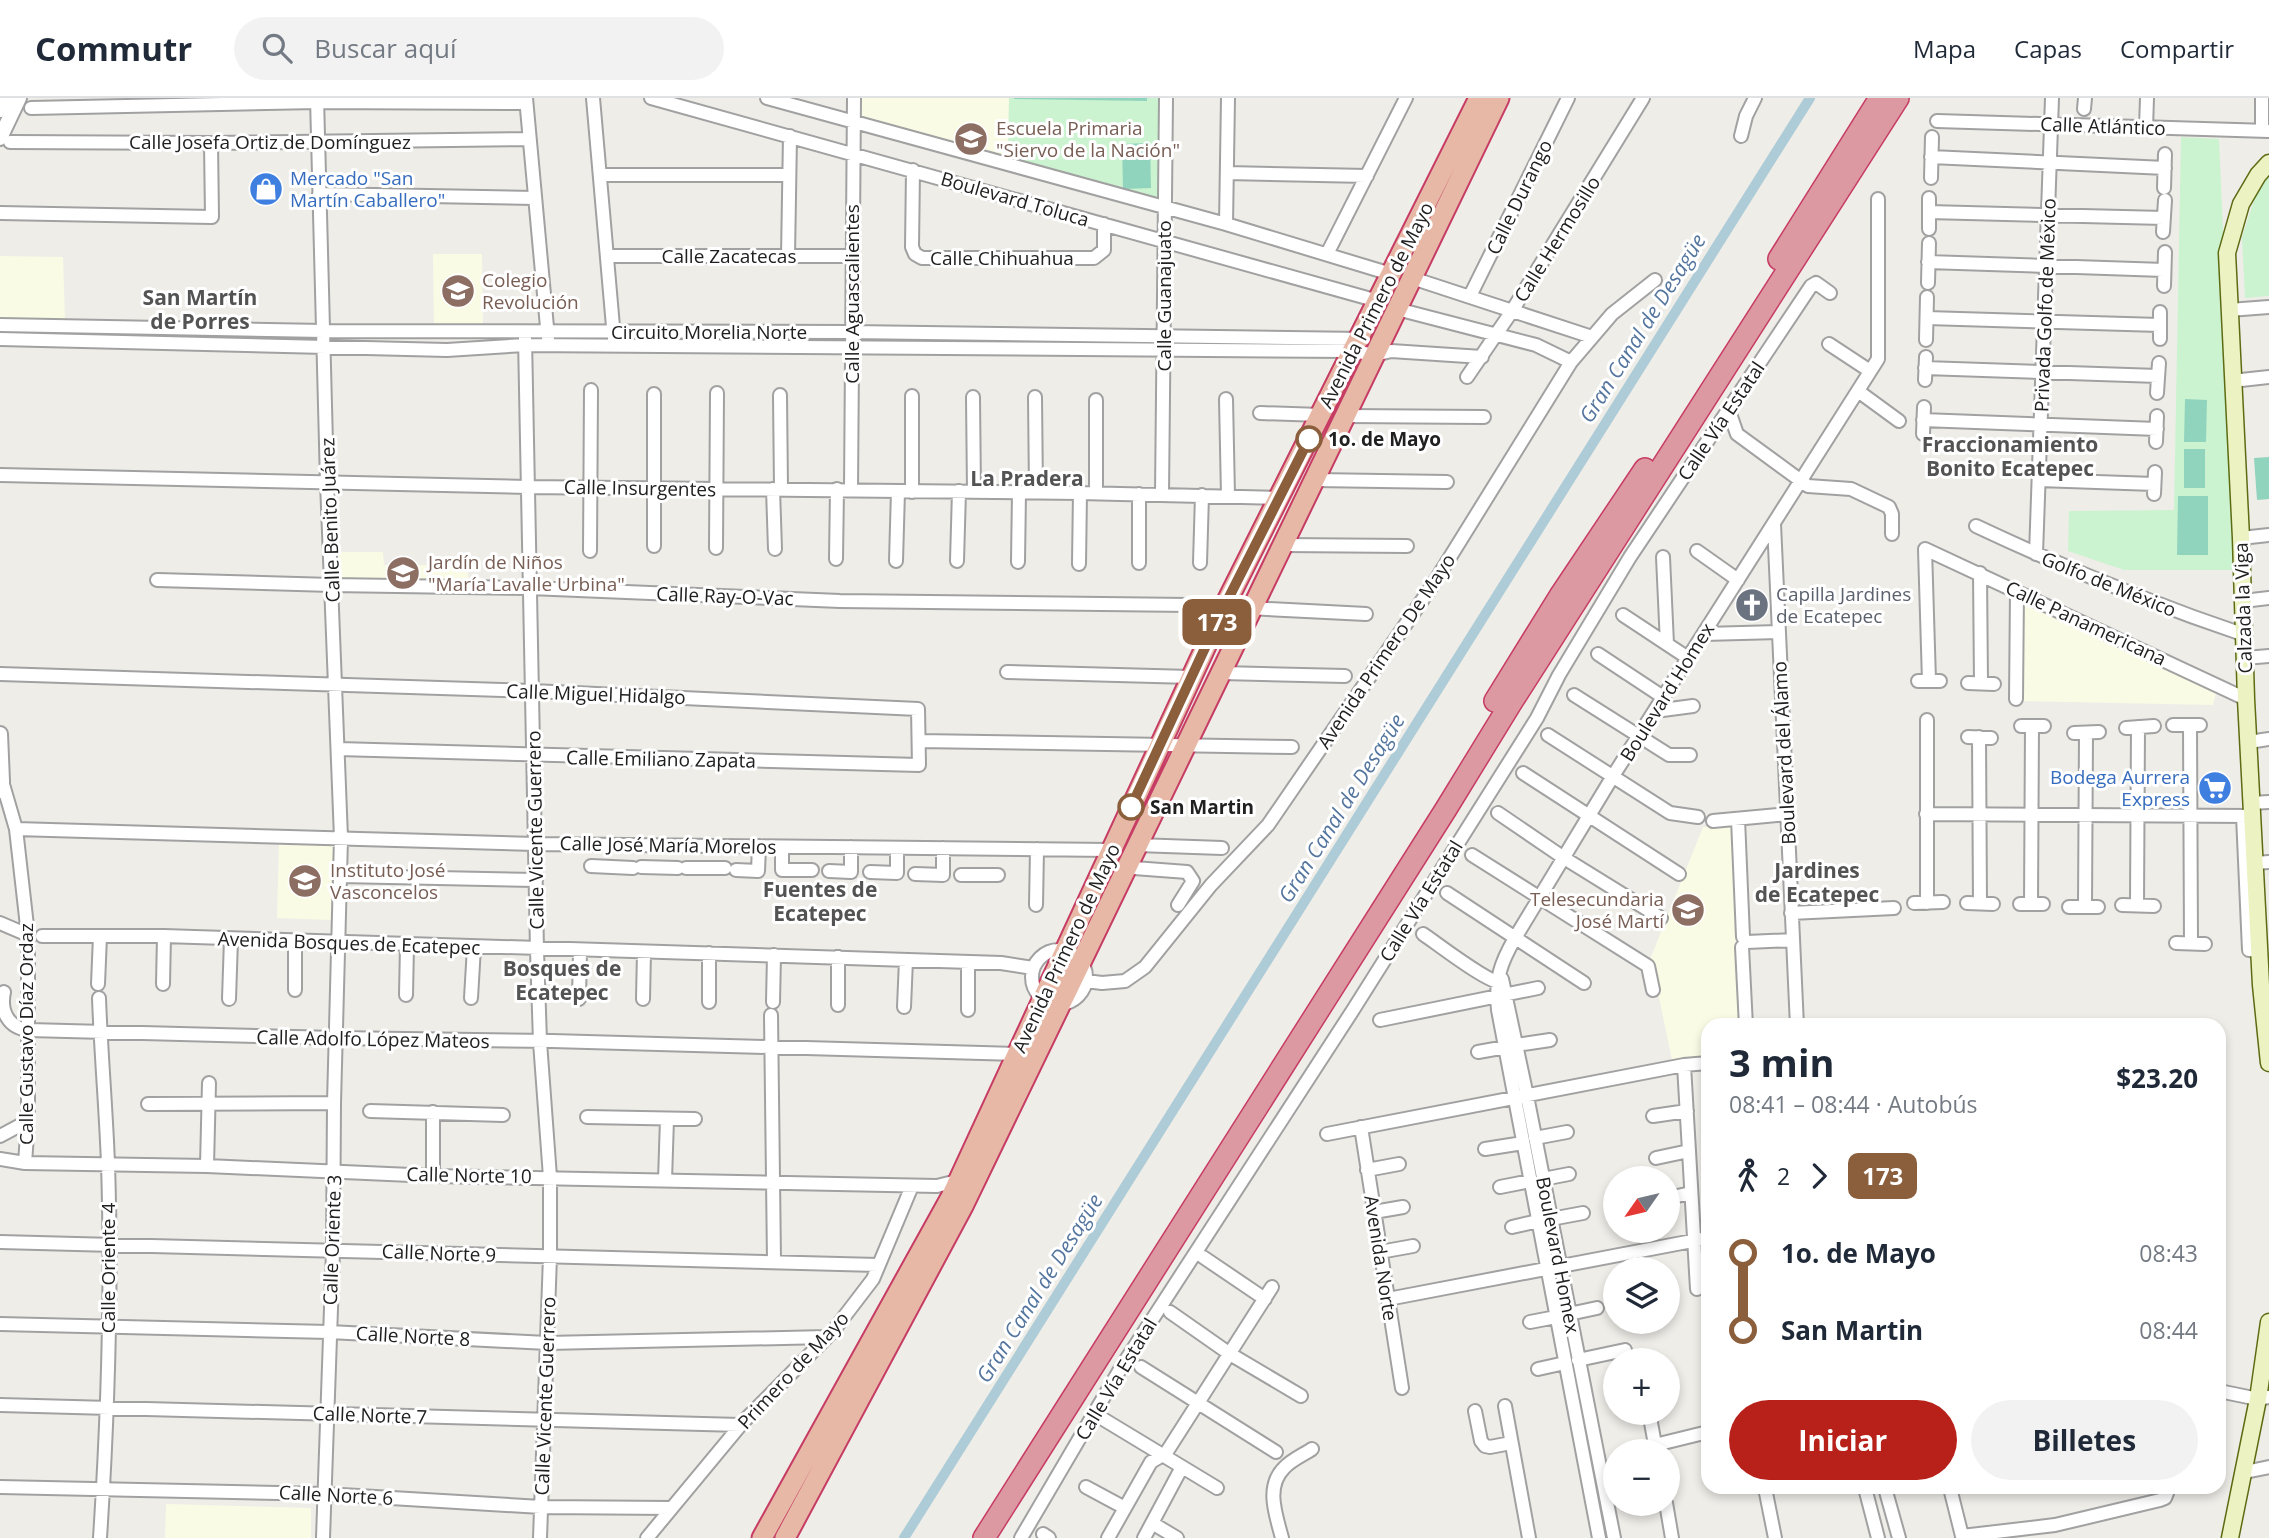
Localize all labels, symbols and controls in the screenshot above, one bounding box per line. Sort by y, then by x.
search box [234,17,724,80]
text: Commutr [35,26,192,71]
icon: search [258,29,296,67]
text: Buscar aquí [314,30,457,66]
text: Mapa [1913,32,1976,65]
text: Capas [2014,32,2082,65]
text: Compartir [2120,32,2234,65]
street label: Calle Atlántico [2040,111,2166,141]
place label: Escuela Primaria "Siervo de la Nación" [996,115,1180,163]
school or university icon: Escuela Primaria "Siervo de la Nación" [952,120,990,158]
street label: Calle Josefa Ortiz de Domínguez [129,129,411,155]
street label: Calle Durango [1480,135,1558,259]
place label: Mercado "San Martín Caballero" [290,165,445,213]
street label: Boulevard Toluca [938,165,1092,233]
shop icon: Mercado "San Martín Caballero" [247,170,285,208]
street label: Calle Hermosillo [1508,171,1606,307]
street label: Avenida Primero de Mayo [1313,198,1439,412]
street label: Privada Golfo de México [2028,198,2062,412]
street label: Calle Aguascalientes [839,204,865,384]
street label: Calle Guanajuato [1151,220,1177,372]
water label: Gran Canal de Desagüe [1572,228,1712,428]
street label: Calle Zacatecas [662,243,796,269]
street label: Calle Chihuahua [930,245,1074,271]
place label: Colegio Revolución [482,267,579,315]
school or university icon: Colegio Revolución [439,272,477,310]
district label: San Martín de Porres [143,283,257,335]
street label: Circuito Morelia Norte [611,319,807,345]
street label: Calle Vía Estatal [1672,356,1770,486]
marker: 1o. de Mayo [1296,426,1322,452]
place label: 1o. de Mayo [1328,426,1441,452]
district label: Fraccionamiento Bonito Ecatepec [1922,430,2098,482]
street label: Calle Benito Juárez [314,437,346,603]
district label: La Pradera [970,464,1084,492]
street label: Calle Insurgentes [564,474,716,502]
street label: Calzada la Viga [2228,542,2258,674]
street label: Golfo de México [2038,545,2180,623]
street label: Avenida Primero De Mayo [1311,548,1461,754]
place label: Jardín de Niños "María Lavalle Urbina" [426,549,625,597]
school or university icon: Jardín de Niños "María Lavalle Urbina" [384,554,422,592]
street label: Calle Panamericana [2001,574,2171,672]
street label: Calle Ray-O-Vac [656,581,794,611]
place label: Capilla Jardines de Ecatepec [1776,581,1911,629]
church icon: Capilla Jardines de Ecatepec [1733,586,1771,624]
line badge: 173 [1177,599,1257,645]
text: 173 [1196,605,1238,638]
street label: Boulevard Homex [1614,618,1720,766]
street label: Boulevard del Álamo [1766,661,1802,845]
street label: Calle Miguel Hidalgo [506,678,686,710]
water label: Gran Canal de Desagüe [1271,708,1411,908]
street label: Calle Vicente Guerrero [520,730,550,930]
street label: Calle Emiliano Zapata [566,744,756,774]
place label: Bodega Aurrera Express [2050,764,2190,812]
supermarket icon: Bodega Aurrera Express [2196,769,2234,807]
marker: San Martin [1118,794,1144,820]
place label: San Martin [1150,794,1254,820]
street label: Calle José María Morelos [559,830,777,860]
street label: Calle Vía Estatal [1373,835,1469,967]
street label: Avenida Primero de Mayo [1006,839,1126,1057]
district label: Jardines de Ecatepec [1755,856,1879,908]
place label: Instituto José Vasconcelos [330,857,445,905]
school or university icon: Instituto José Vasconcelos [286,862,324,900]
district label: Fuentes de Ecatepec [763,875,877,927]
place label: Telesecundaria José Martí [1530,886,1665,934]
school or university icon: Telesecundaria José Martí [1669,891,1707,929]
street label: Calle Gustavo Díaz Ordaz [13,923,39,1145]
street label: Avenida Bosques de Ecatepec [217,925,481,961]
district label: Bosques de Ecatepec [503,954,621,1006]
street label: Calle Adolfo López Mateos [256,1024,490,1054]
text: 3 min [1729,1036,1834,1088]
text: $23.20 [2116,1060,2198,1096]
text: 08:41 – 08:44 · Autobús [1729,1088,1978,1120]
icon: walk [1729,1157,1767,1195]
icon: forward [1800,1157,1838,1195]
text: 173 [1862,1159,1903,1192]
text: 2 [1777,1160,1790,1192]
street label: Calle Norte 10 [406,1161,532,1189]
north arrow [1603,1166,1680,1242]
map controls [1603,1166,1680,1516]
street label: Calle Oriente 3 [317,1174,347,1306]
street label: Boulevard Homex [1530,1175,1586,1335]
water label: Gran Canal de Desagüe [969,1188,1109,1388]
street label: Avenida Norte [1358,1193,1404,1323]
street label: Calle Oriente 4 [95,1203,121,1333]
text: 1o. de Mayo [1781,1235,1936,1271]
text: 08:43 [2139,1237,2198,1269]
street label: Calle Norte 9 [381,1238,497,1268]
button: layers [1603,1257,1680,1334]
street label: Calle Vicente Guerrero [529,1296,561,1496]
street label: Primero de Mayo [732,1305,854,1435]
text: San Martin [1781,1312,1923,1348]
street label: Calle Vía Estatal [1069,1313,1163,1445]
text: 08:44 [2139,1314,2198,1346]
street label: Calle Norte 8 [355,1320,471,1352]
button: + [1603,1348,1680,1425]
street label: Calle Norte 7 [312,1400,428,1430]
button: Iniciar [1729,1400,1957,1480]
button: Billetes [1971,1400,2198,1480]
button: − [1603,1439,1680,1516]
street label: Calle Norte 6 [278,1479,394,1511]

